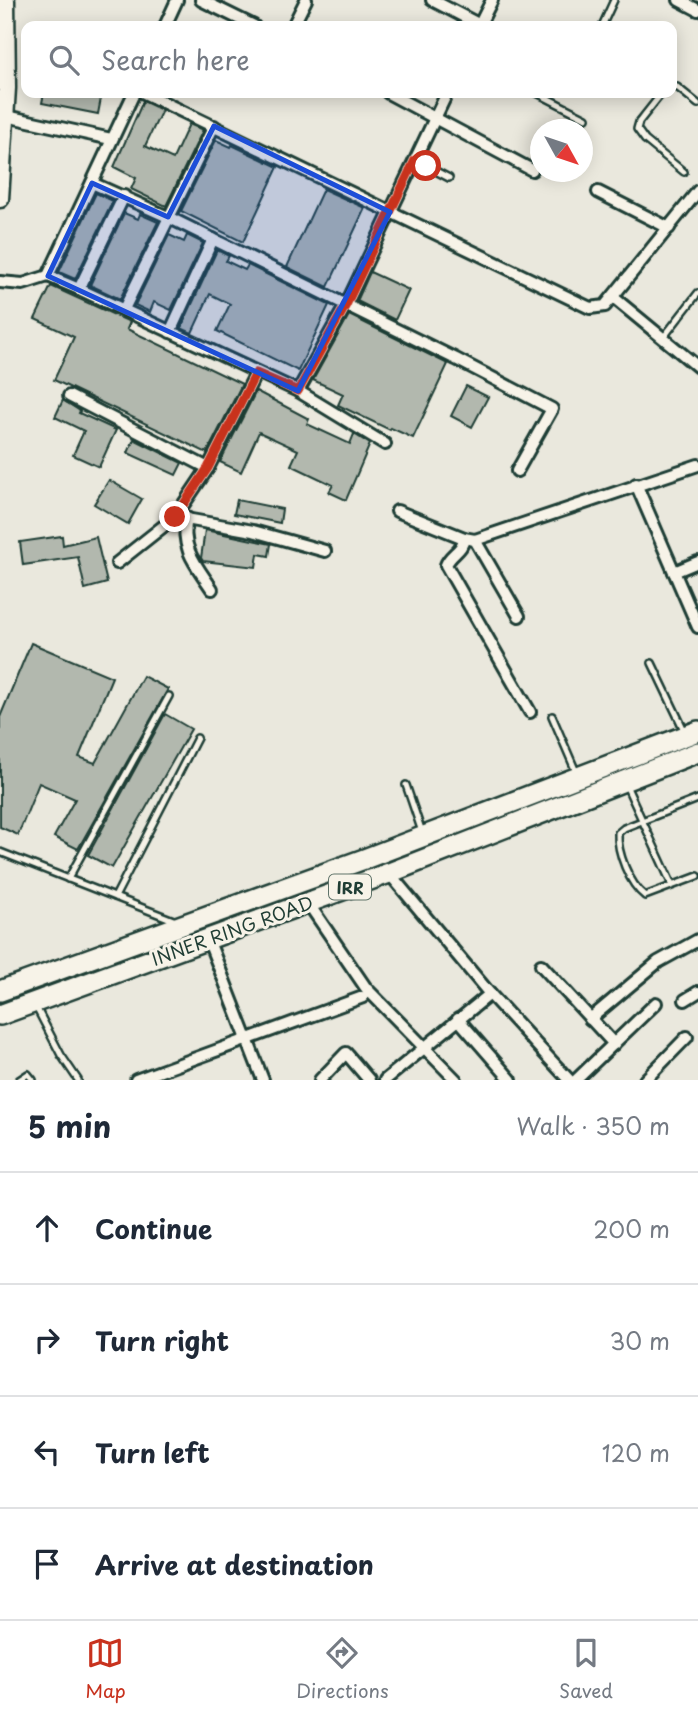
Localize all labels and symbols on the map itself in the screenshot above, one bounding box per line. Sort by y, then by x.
north arrow [530,119,593,182]
route start [410,150,441,181]
route end [159,501,190,532]
road number: IRR [329,874,371,900]
street label: INNER RING ROAD [147,888,317,972]

